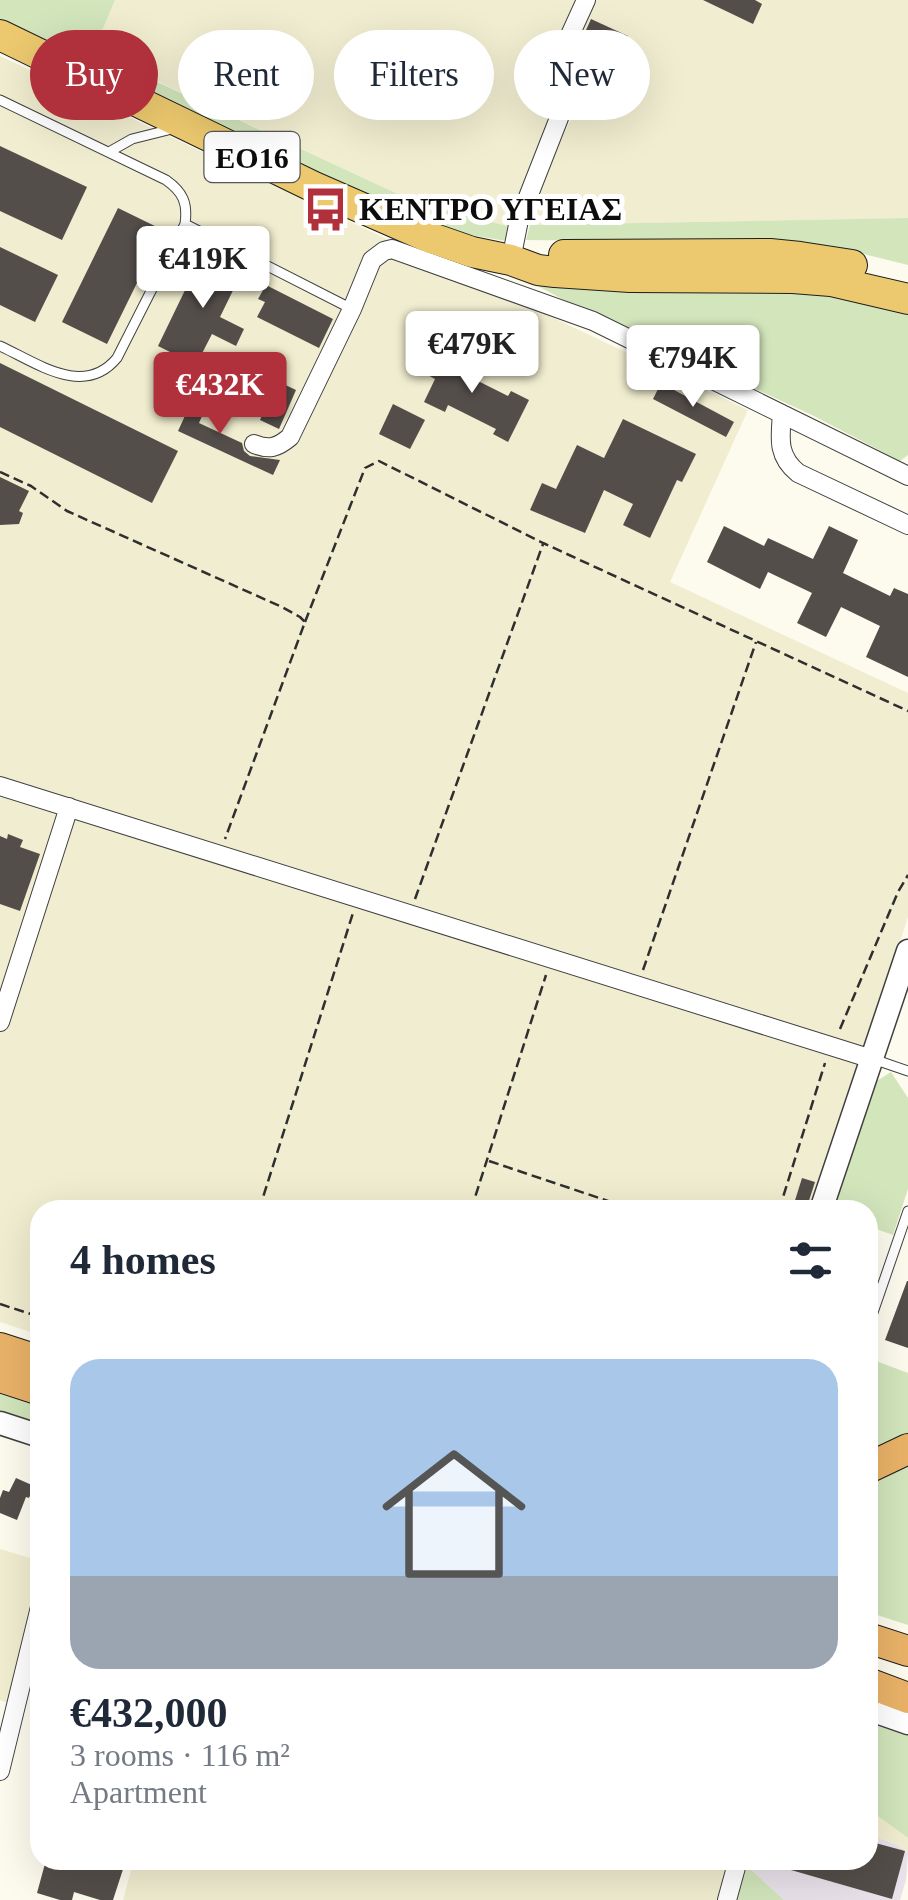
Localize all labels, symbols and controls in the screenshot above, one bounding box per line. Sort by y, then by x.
chip: Buy [30,30,158,120]
chip: Rent [178,30,314,120]
chip: Filters [334,30,494,120]
chip: New [514,30,650,120]
road number: ΕΟ16 [204,132,300,182]
bus stop icon: ΚΕΝΤΡΟ ΥΓΕΙΑΣ [302,185,350,233]
place label: ΚΕΝΤΡΟ ΥΓΕΙΑΣ [359,191,622,227]
pin: €419K [133,226,273,311]
text: €419K [159,240,247,276]
pin: €479K [402,311,542,396]
text: €479K [428,325,516,361]
pin: €794K [623,325,763,410]
text: €794K [649,339,737,375]
pin: €432K [150,352,290,437]
text: €432K [176,366,264,402]
icon: filters [783,1233,838,1288]
text: 4 homes [70,1237,216,1283]
icon: home [364,1424,544,1604]
text: €432,000 [70,1690,228,1736]
text: 3 rooms · 116 m² [70,1737,290,1773]
text: Apartment [70,1774,207,1810]

